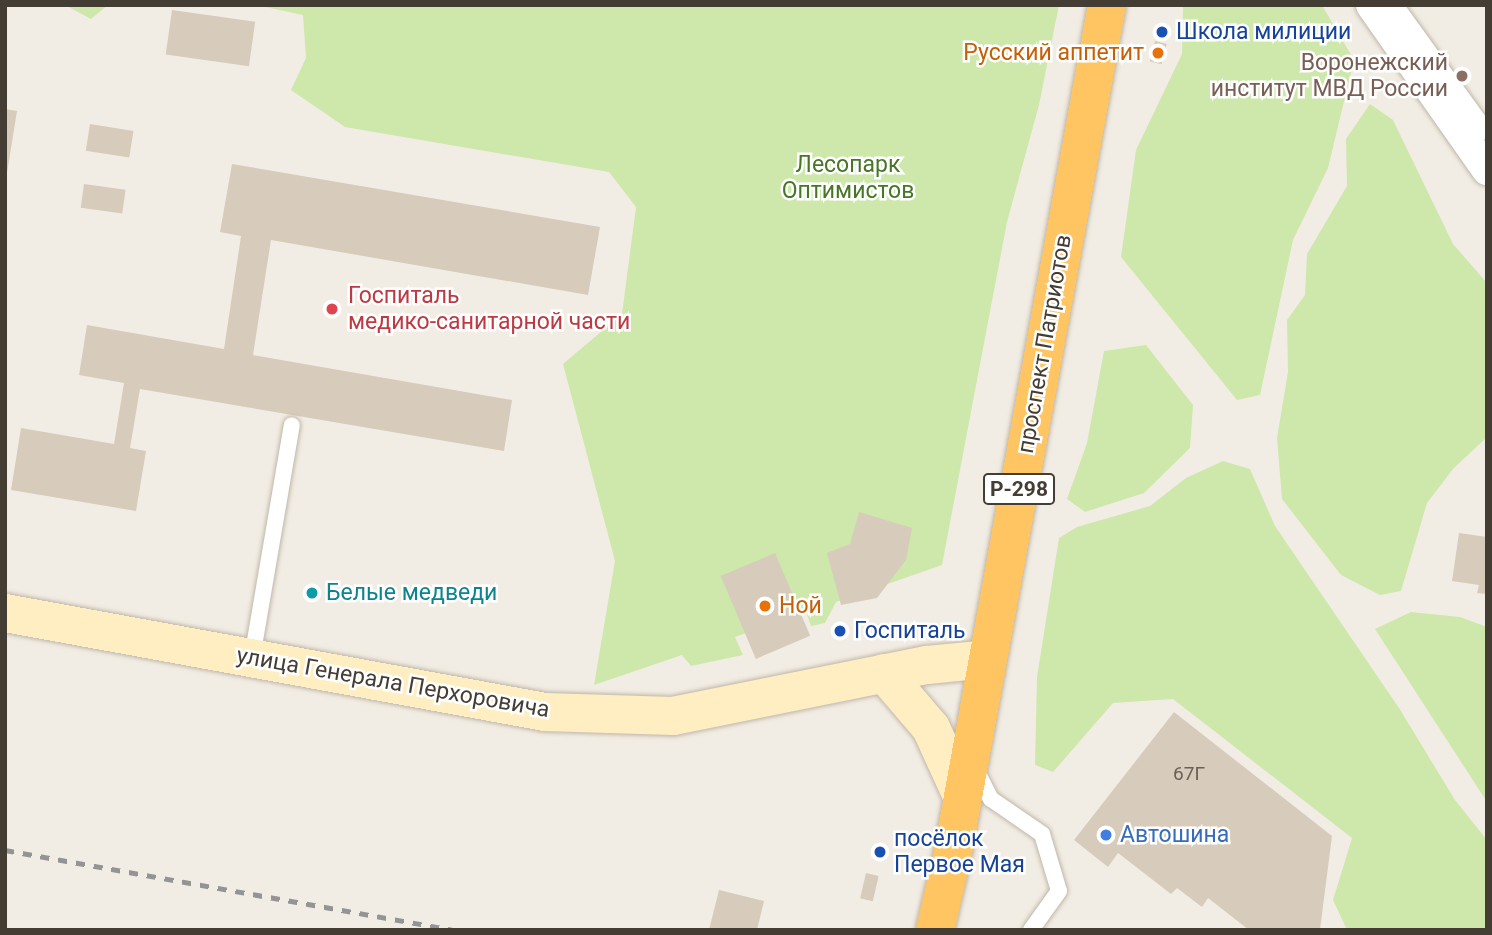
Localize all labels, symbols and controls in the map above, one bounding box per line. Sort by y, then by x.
place label: Школа милиции [1176,18,1351,46]
marker: Школа милиции [1154,24,1170,40]
place label: Русский аппетит [963,39,1144,67]
marker: Русский аппетит [1150,45,1166,61]
place label: Воронежский институт МВД России [1211,49,1448,103]
marker: Воронежский институт МВД России [1454,68,1470,84]
park label: Лесопарк Оптимистов [782,151,914,205]
street label: проспект Патриотов [1012,232,1078,456]
place label: Госпиталь медико-санитарной части [348,282,630,336]
marker: Госпиталь медико-санитарной части [322,299,342,319]
road number: Р-298 [982,472,1056,506]
place label: Белые медведи [326,579,497,607]
marker: Белые медведи [304,585,320,601]
place label: Ной [779,592,822,620]
marker: Ной [757,598,773,614]
place label: Госпиталь [854,617,966,645]
marker: Госпиталь [832,623,848,639]
street label: улица Генерала Перхоровича [234,642,552,724]
house number: 67Г [1173,763,1205,785]
place label: Автошина [1120,821,1229,849]
place label: посёлок Первое Мая [894,825,1025,879]
marker: Автошина [1098,827,1114,843]
marker: посёлок Первое Мая [872,844,888,860]

